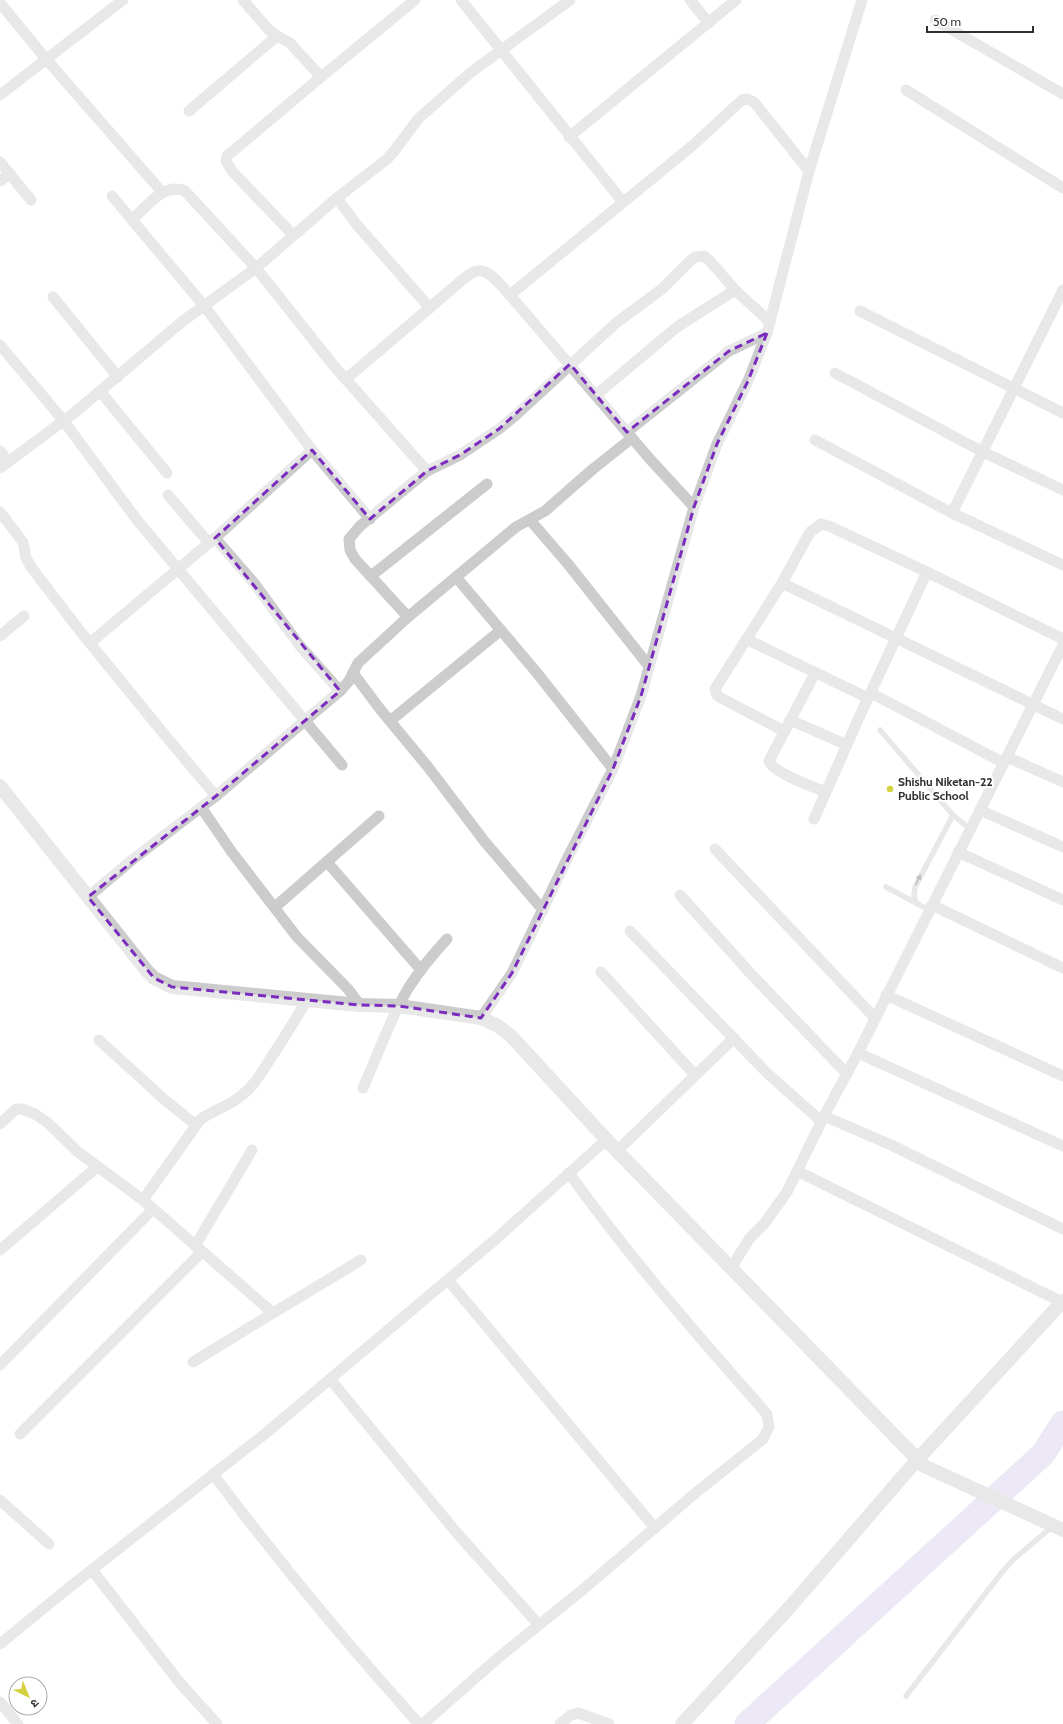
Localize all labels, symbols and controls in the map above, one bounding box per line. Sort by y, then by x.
scale bar [927,8,1033,34]
text: 50 m [933,14,961,29]
place label: Shishu Niketan-22 Public School [898,774,993,803]
marker: Shishu Niketan-22 Public School [885,784,895,794]
one-way arrow [915,874,922,886]
north arrow [8,1676,48,1716]
text: उ [27,1696,42,1711]

